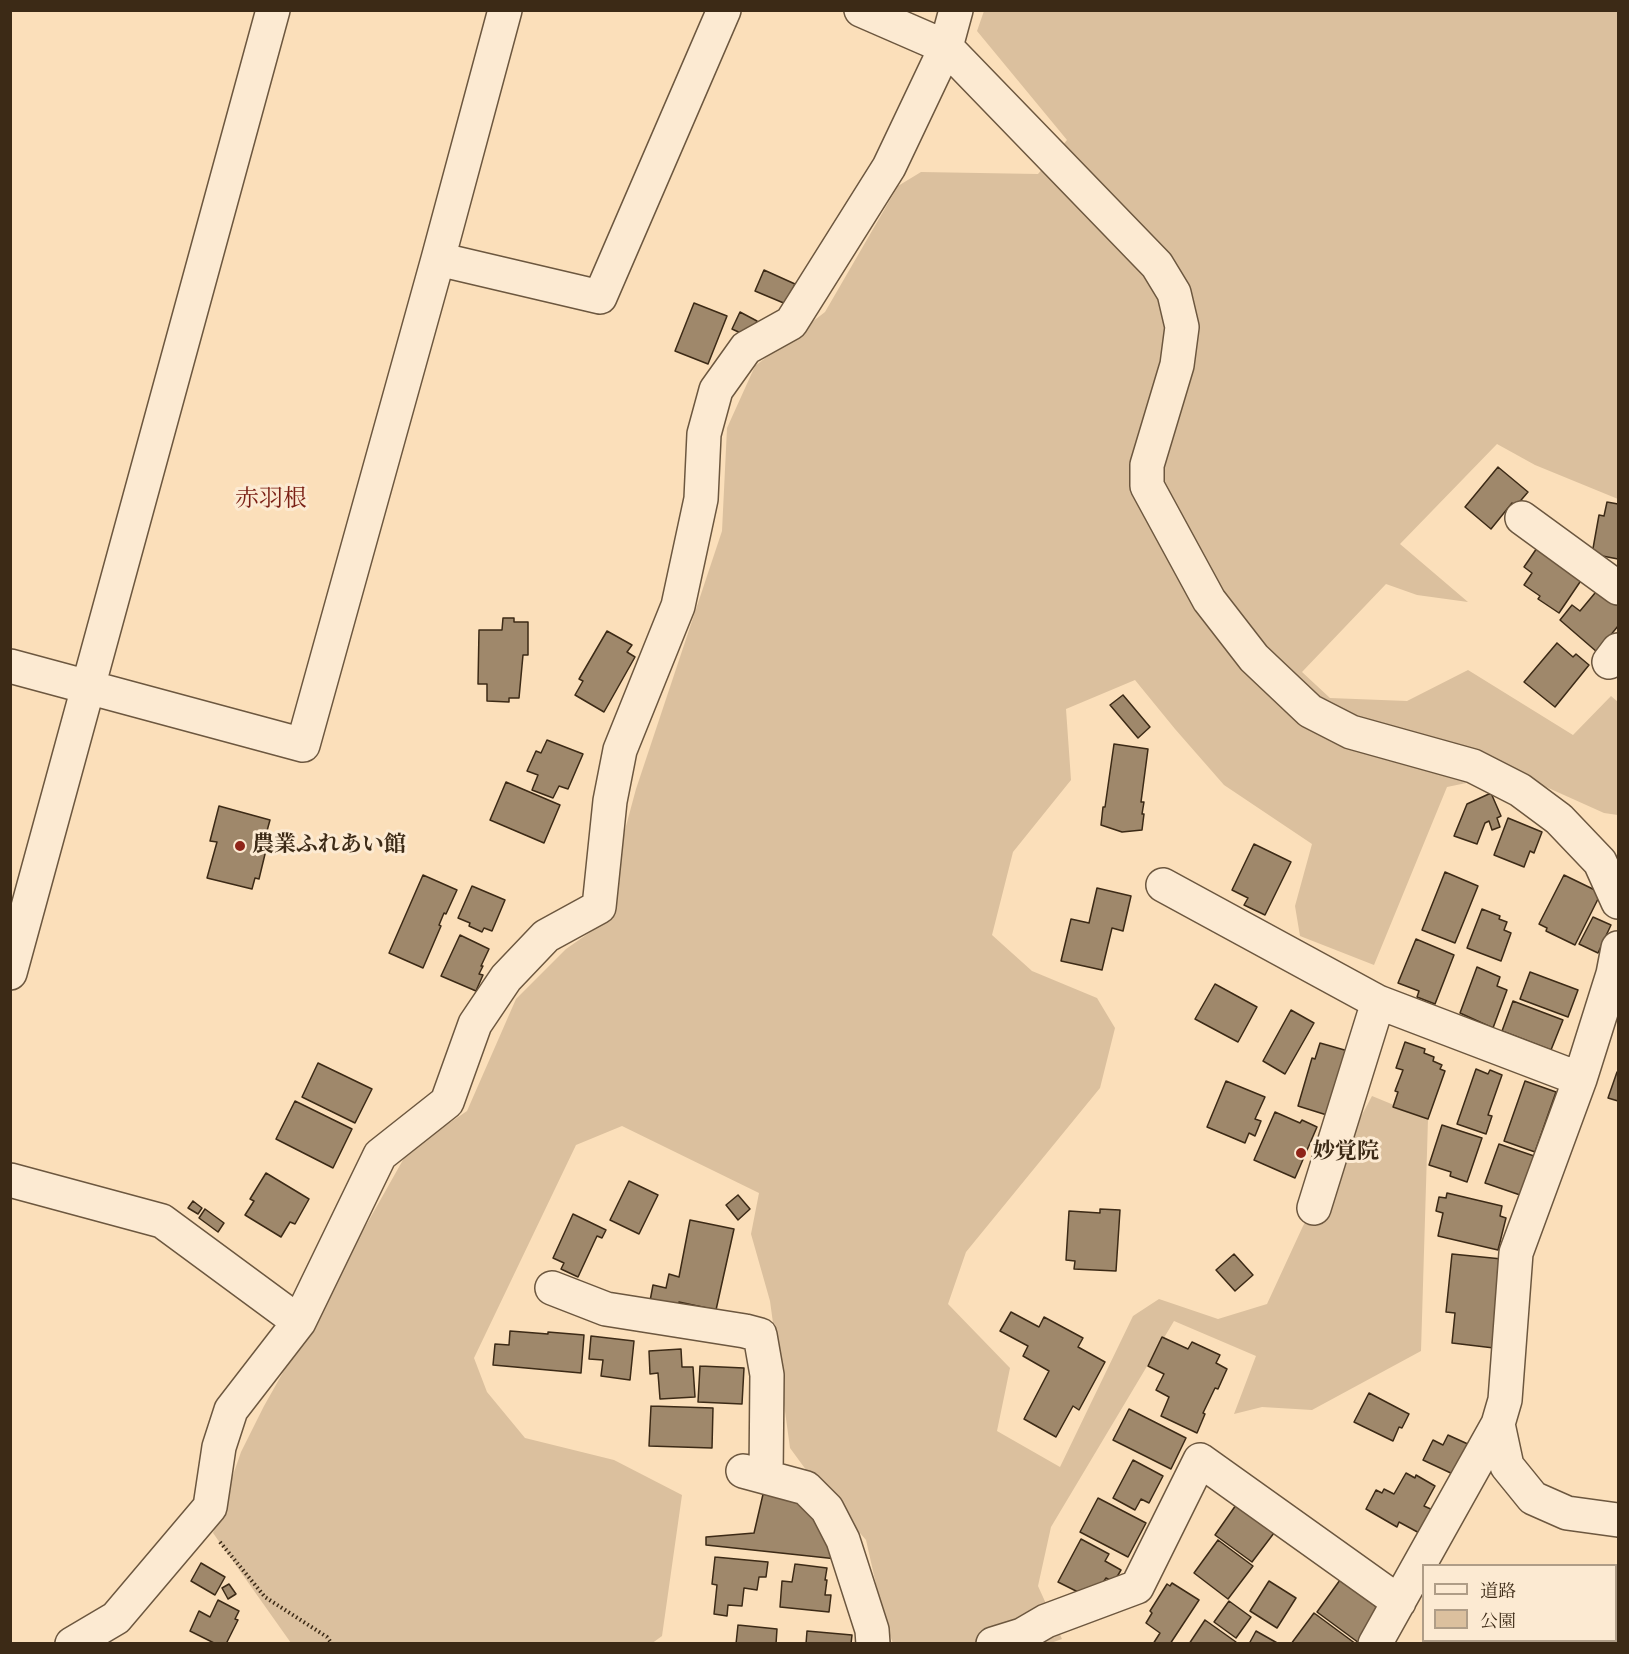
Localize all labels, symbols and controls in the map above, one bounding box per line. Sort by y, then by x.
district label: 赤羽根 [235,486,307,514]
place label: 農業ふれあい館 [252,833,406,859]
marker: 農業ふれあい館 [233,839,247,853]
place label: 妙覚院 [1313,1140,1379,1166]
marker: 妙覚院 [1294,1146,1308,1160]
legend [1422,1564,1617,1642]
text: 道路 [1480,1580,1516,1602]
text: 公園 [1480,1610,1516,1632]

